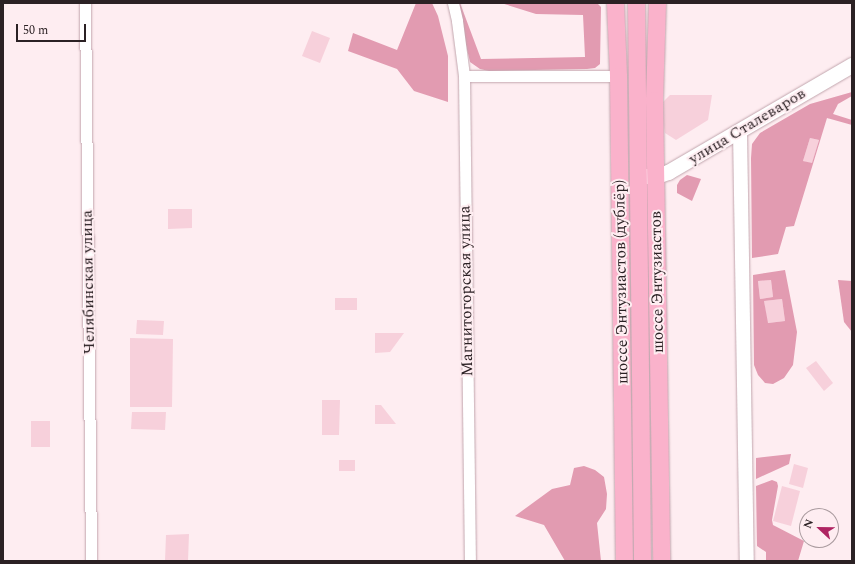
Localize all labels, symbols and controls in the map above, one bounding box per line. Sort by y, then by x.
scale bar [18,16,88,42]
text: 50 m [23,21,48,40]
street label: улица Сталеваров [685,84,809,168]
street label: шоссе Энтузиастов (дублёр) [610,180,632,384]
street label: Магнитогорская улица [455,205,477,377]
street label: Челябинская улица [77,210,99,354]
street label: шоссе Энтузиастов [646,211,668,353]
north arrow [799,508,839,548]
text: N [799,516,818,531]

